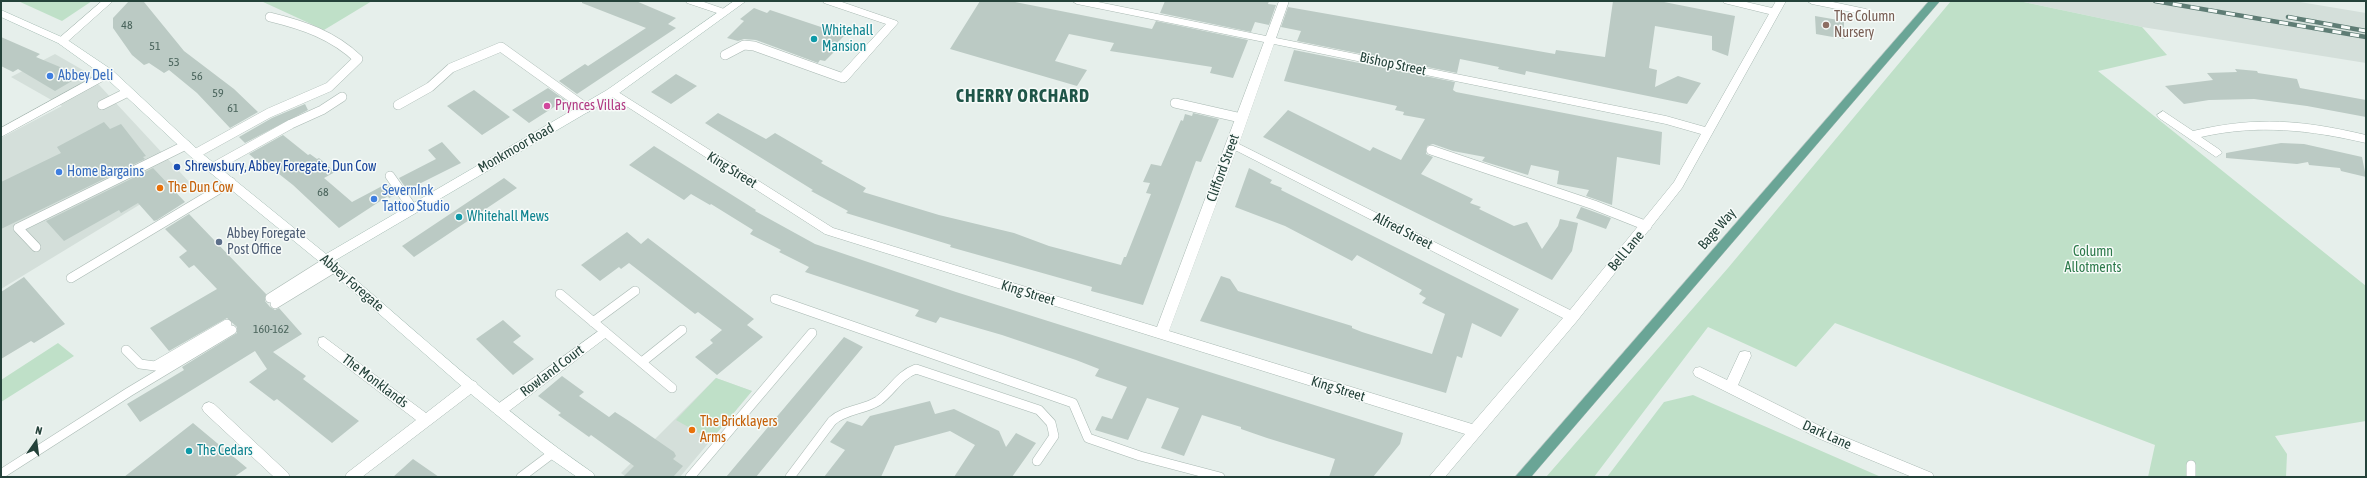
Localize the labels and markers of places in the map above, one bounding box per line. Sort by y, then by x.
place label: The Column Nursery [1834,9,1895,42]
marker: The Column Nursery [1821,20,1831,30]
place label: Whitehall Mansion [822,23,873,56]
marker: Whitehall Mansion [809,34,819,44]
place label: Abbey Deli [58,68,113,84]
marker: Abbey Deli [45,71,55,81]
place label: Prynces Villas [555,98,626,114]
marker: Prynces Villas [542,101,552,111]
place label: Shrewsbury, Abbey Foregate, Dun Cow [185,159,376,175]
marker: Shrewsbury, Abbey Foregate, Dun Cow [172,162,182,172]
place label: Home Bargains [67,164,144,180]
marker: Home Bargains [54,167,64,177]
place label: The Dun Cow [168,180,233,196]
marker: The Dun Cow [155,183,165,193]
place label: SevernInk Tattoo Studio [382,183,450,216]
marker: SevernInk Tattoo Studio [369,194,379,204]
place label: Whitehall Mews [467,209,549,225]
marker: Whitehall Mews [454,212,464,222]
place label: Abbey Foregate Post Office [227,226,306,258]
marker: Abbey Foregate Post Office [214,237,224,247]
place label: The Bricklayers Arms [700,414,778,446]
marker: The Bricklayers Arms [687,425,697,435]
place label: The Cedars [197,443,253,459]
marker: The Cedars [184,446,194,456]

